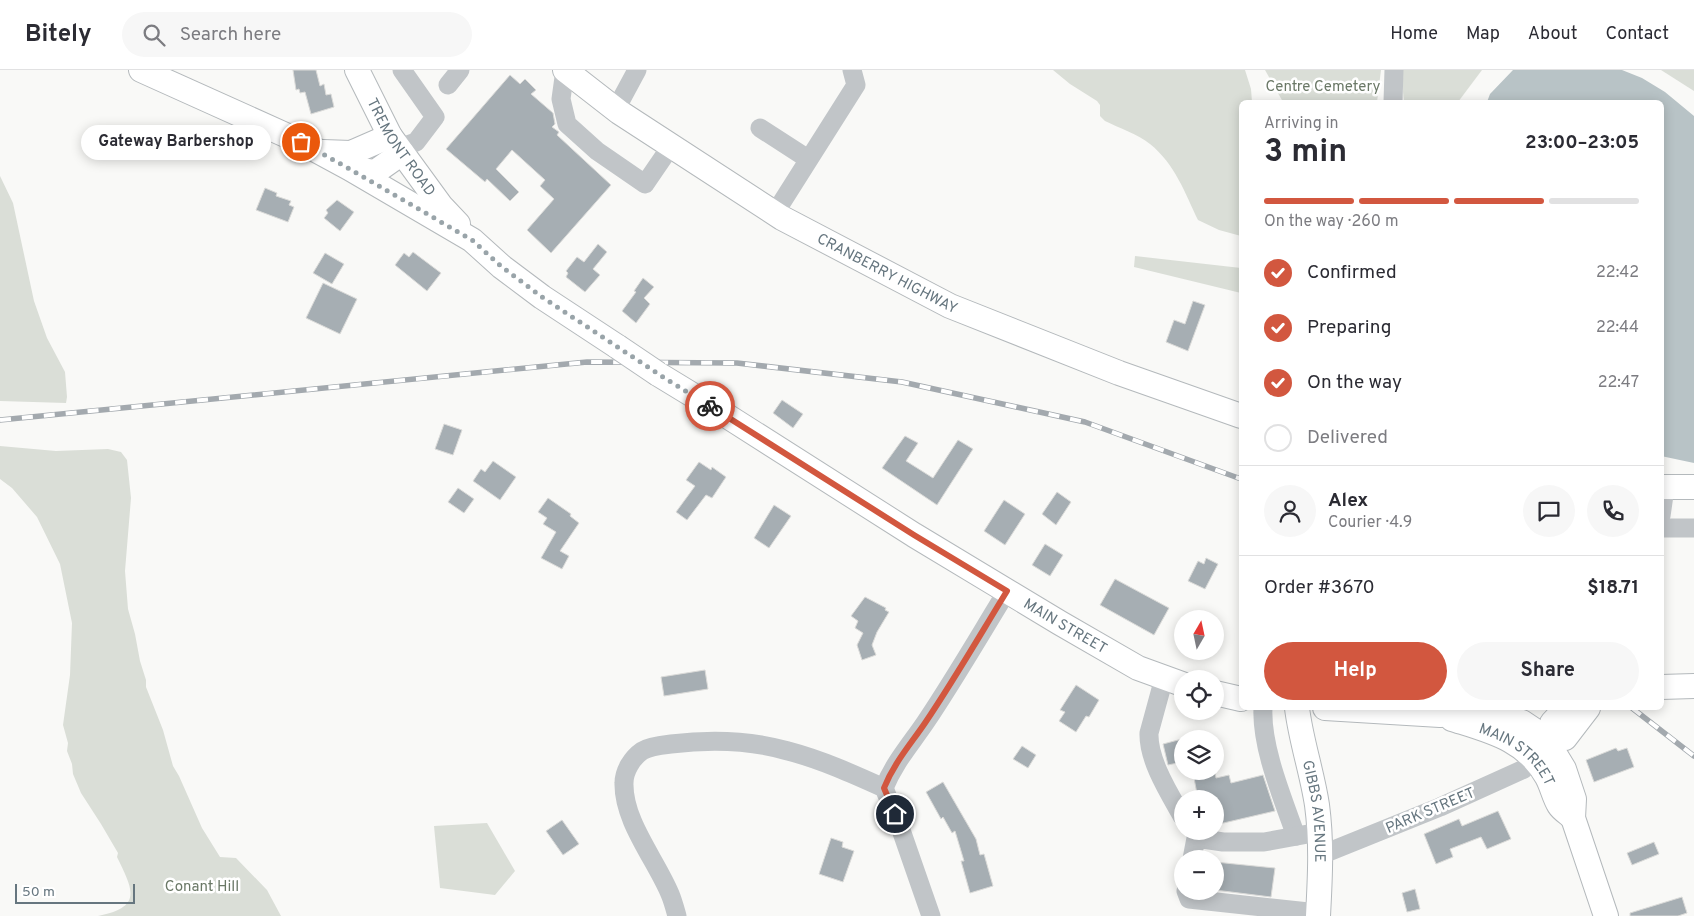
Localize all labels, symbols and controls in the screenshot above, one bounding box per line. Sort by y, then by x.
search box [122,12,472,57]
text: Bitely [25,20,92,50]
icon: search [140,21,168,49]
text: Search here [180,23,281,47]
text: Home [1390,23,1438,46]
text: Map [1466,23,1500,46]
text: About [1528,23,1577,46]
text: Contact [1605,23,1669,46]
park label: Centre Cemetery [1266,78,1380,97]
street label: TREMONT ROAD [362,95,439,200]
text: Arriving in [1264,114,1339,134]
pin [280,121,322,163]
callout: Gateway Barbershop [81,124,271,160]
icon: bag [287,128,315,156]
text: 23:00–23:05 [1525,131,1639,155]
text: Gateway Barbershop [98,132,254,152]
text: 3 min [1264,133,1347,173]
text: On the way · 260 m [1264,212,1398,232]
street label: CRANBERRY HIGHWAY [813,230,960,319]
icon: check [1264,259,1292,287]
text: Confirmed [1307,261,1397,285]
text: 22:42 [1596,263,1639,283]
icon: check [1264,314,1292,342]
text: Preparing [1307,316,1391,340]
text: 22:44 [1596,318,1639,338]
icon: check [1264,369,1292,397]
text: On the way [1307,371,1402,395]
text: 22:47 [1598,373,1639,393]
courier [685,381,735,431]
icon: bike [696,392,724,420]
text: Delivered [1307,426,1388,450]
button: person [1264,485,1316,537]
button: chat [1523,485,1575,537]
button: phone [1587,485,1639,537]
text: Alex [1328,489,1368,513]
text: Courier · 4.9 [1328,513,1412,533]
text: Order #3670 [1264,576,1375,600]
text: $18.71 [1587,576,1639,600]
street label: MAIN STREET [1019,595,1110,659]
north arrow [1174,610,1224,660]
map controls [1174,610,1224,900]
button: Help [1264,642,1447,700]
button: Share [1457,642,1639,700]
button: locate [1174,670,1224,720]
street label: MAIN STREET [1476,720,1558,789]
button: layers [1174,730,1224,780]
street label: GIBBS AVENUE [1297,758,1328,862]
street label: PARK STREET [1383,784,1478,839]
button: + [1174,790,1224,840]
pin [874,793,916,835]
icon: home [881,800,909,828]
button: − [1174,850,1224,900]
park label: Conant Hill [165,878,239,897]
scale bar [15,881,135,904]
text: 50 m [22,884,55,901]

